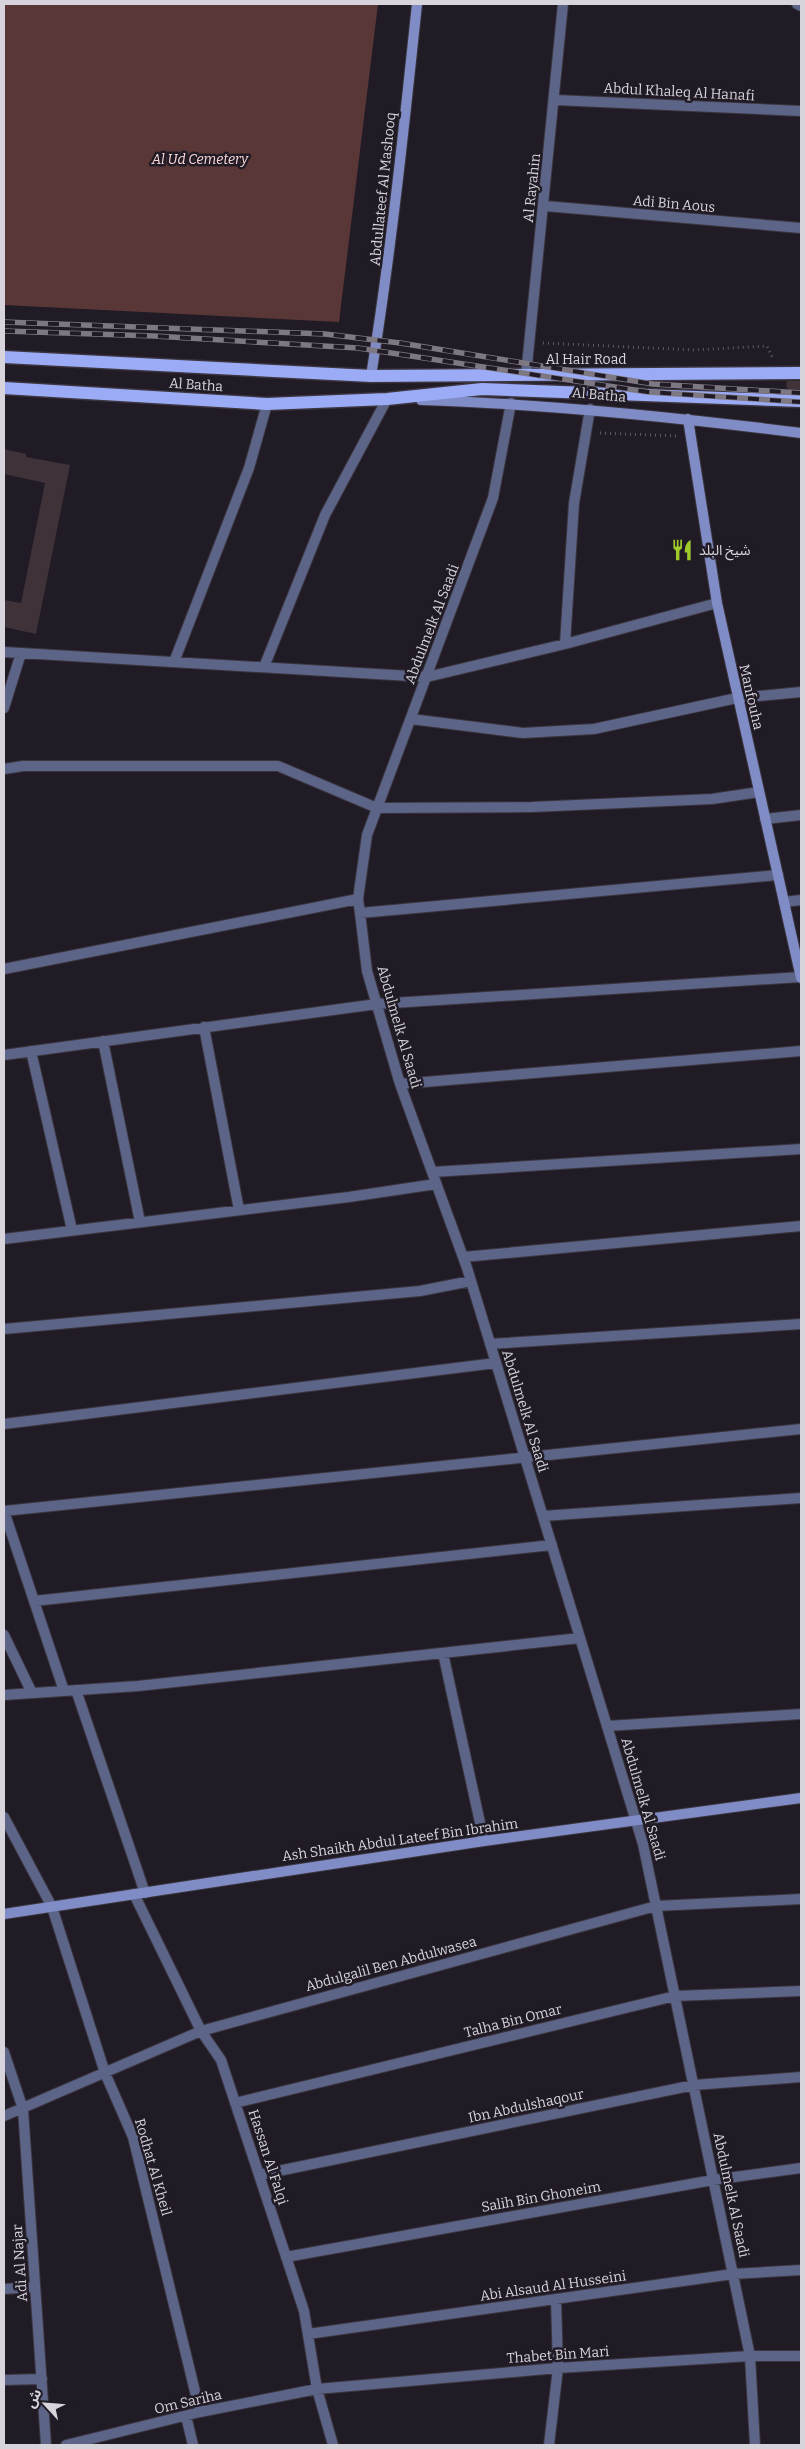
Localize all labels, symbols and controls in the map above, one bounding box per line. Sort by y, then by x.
street label: Abdul Khaleq Al Hanafi [603,80,755,104]
street label: Abdullateef Al Mashooq [366,111,400,267]
park label: Al Ud Cemetery [151,151,249,168]
street label: Al Rayahin [520,153,544,223]
street label: Adi Bin Aous [632,192,716,216]
street label: Al Hair Road [545,351,627,368]
street label: Al Batha [168,375,224,395]
street label: Al Batha [571,384,627,406]
restaurant icon: شيخ البلد [669,537,695,563]
place label: شيخ البلد [699,542,751,561]
street label: Abdulmelk Al Saadi [401,562,463,686]
street label: Manfouha [735,663,767,732]
street label: Abdulmelk Al Saadi [373,964,425,1090]
street label: Abdulmelk Al Saadi [498,1348,552,1474]
street label: Abdulmelk Al Saadi [617,1736,669,1862]
street label: Ash Shaikh Abdul Lateef Bin Ibrahim [281,1815,520,1865]
street label: Abdulgalil Ben Abdulwasea [304,1933,479,1995]
street label: Talha Bin Omar [462,2001,564,2041]
street label: Ibn Abdulshaqour [467,2085,585,2127]
street label: Hassan Al Falqi [245,2107,291,2207]
street label: Rodhat Al Kheil [131,2116,175,2218]
street label: Abdulmelk Al Saadi [709,2131,753,2259]
street label: Salih Bin Ghoneim [480,2178,603,2216]
street label: Adi Al Najar [9,2224,31,2302]
street label: Abi Alsaud Al Husseini [479,2267,627,2305]
street label: Thabet Bin Mari [506,2343,610,2367]
north arrow [20,2379,70,2429]
text: ش [22,2386,46,2411]
street label: Om Sariha [153,2386,224,2418]

